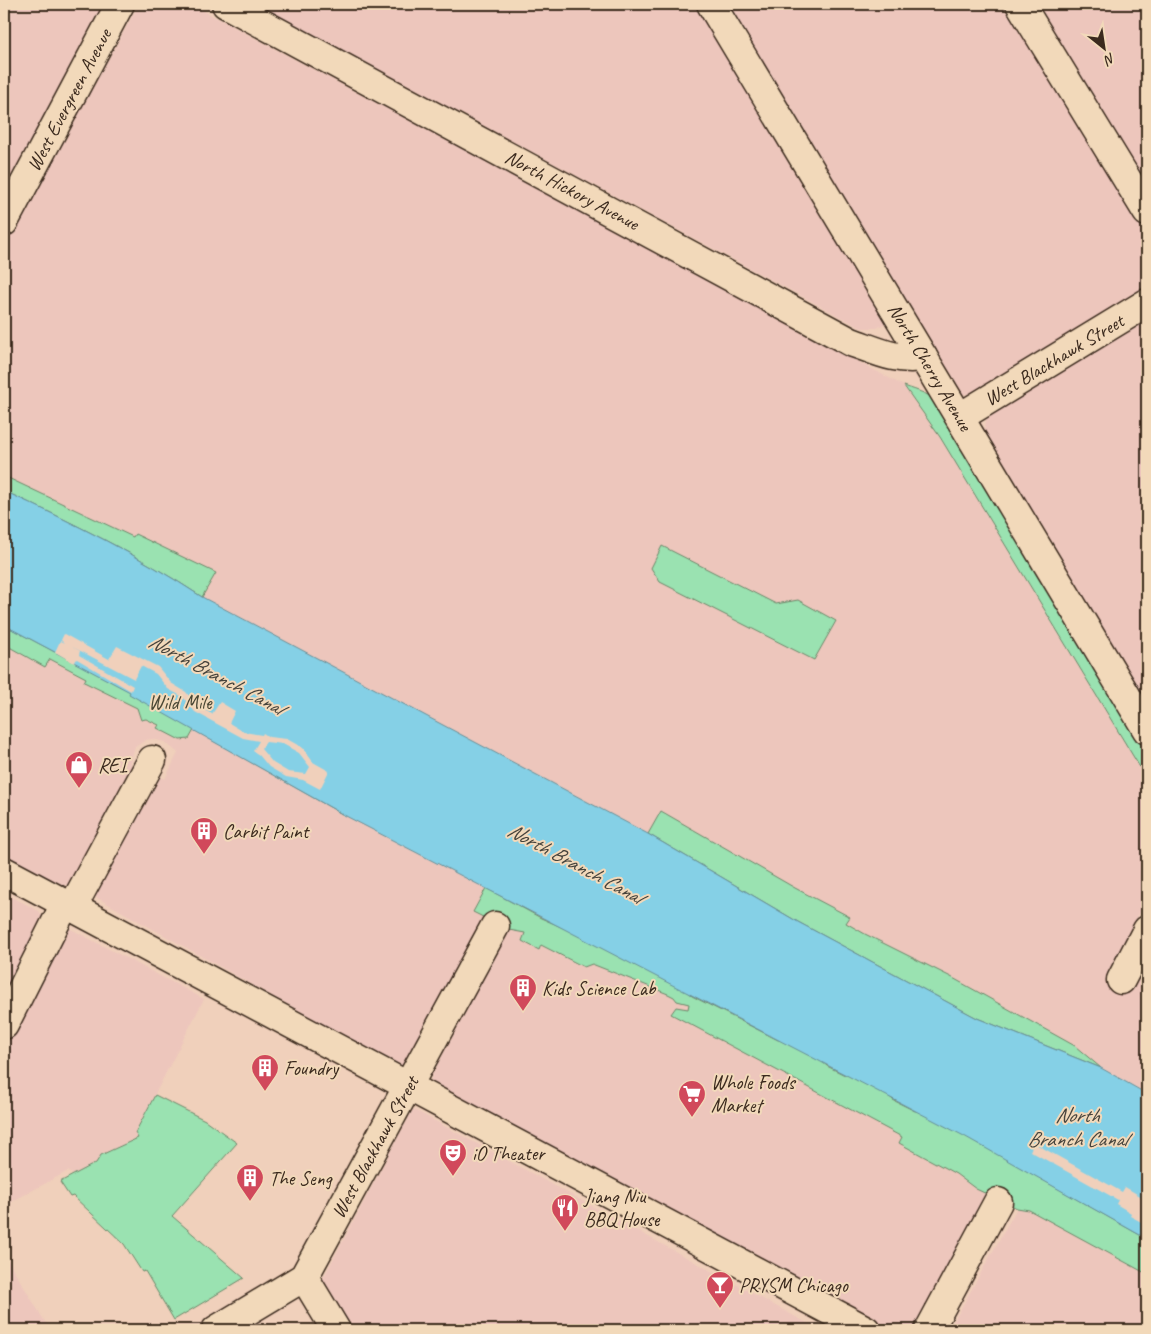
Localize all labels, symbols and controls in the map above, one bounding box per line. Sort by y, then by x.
north arrow [1078,22,1128,72]
street label: West Evergreen Avenue [21,23,118,175]
text: N [1100,49,1118,70]
street label: North Hickory Avenue [501,144,645,237]
street label: North Cherry Avenue [882,299,979,437]
street label: West Blackhawk Street [980,307,1130,411]
water label: North Branch Canal [144,628,293,723]
park label: Wild Mile [149,690,213,715]
shop icon: REI [64,750,94,789]
place label: REI [98,753,131,778]
building icon: Carbit Paint [189,816,219,855]
water label: North Branch Canal [503,817,652,912]
place label: Carbit Paint [223,819,311,844]
building icon: Kids Science Lab [508,973,538,1012]
place label: Kids Science Lab [542,976,657,1001]
building icon: Foundry [250,1053,280,1092]
place label: Foundry [284,1056,340,1081]
street label: West Blackhawk Street [326,1070,425,1222]
place label: Whole Foods Market [711,1070,797,1118]
supermarket icon: Whole Foods Market [677,1079,707,1118]
water label: North Branch Canal [1027,1102,1133,1152]
theatre icon: iO Theater [438,1138,468,1177]
place label: iO Theater [472,1141,546,1166]
building icon: The Seng [235,1163,265,1202]
place label: The Seng [269,1166,333,1191]
place label: Jiang Niu BBQ House [583,1184,661,1232]
restaurant icon: Jiang Niu BBQ House [550,1193,580,1232]
bar icon: PRYSM Chicago [705,1270,735,1309]
place label: PRYSM Chicago [739,1273,849,1298]

